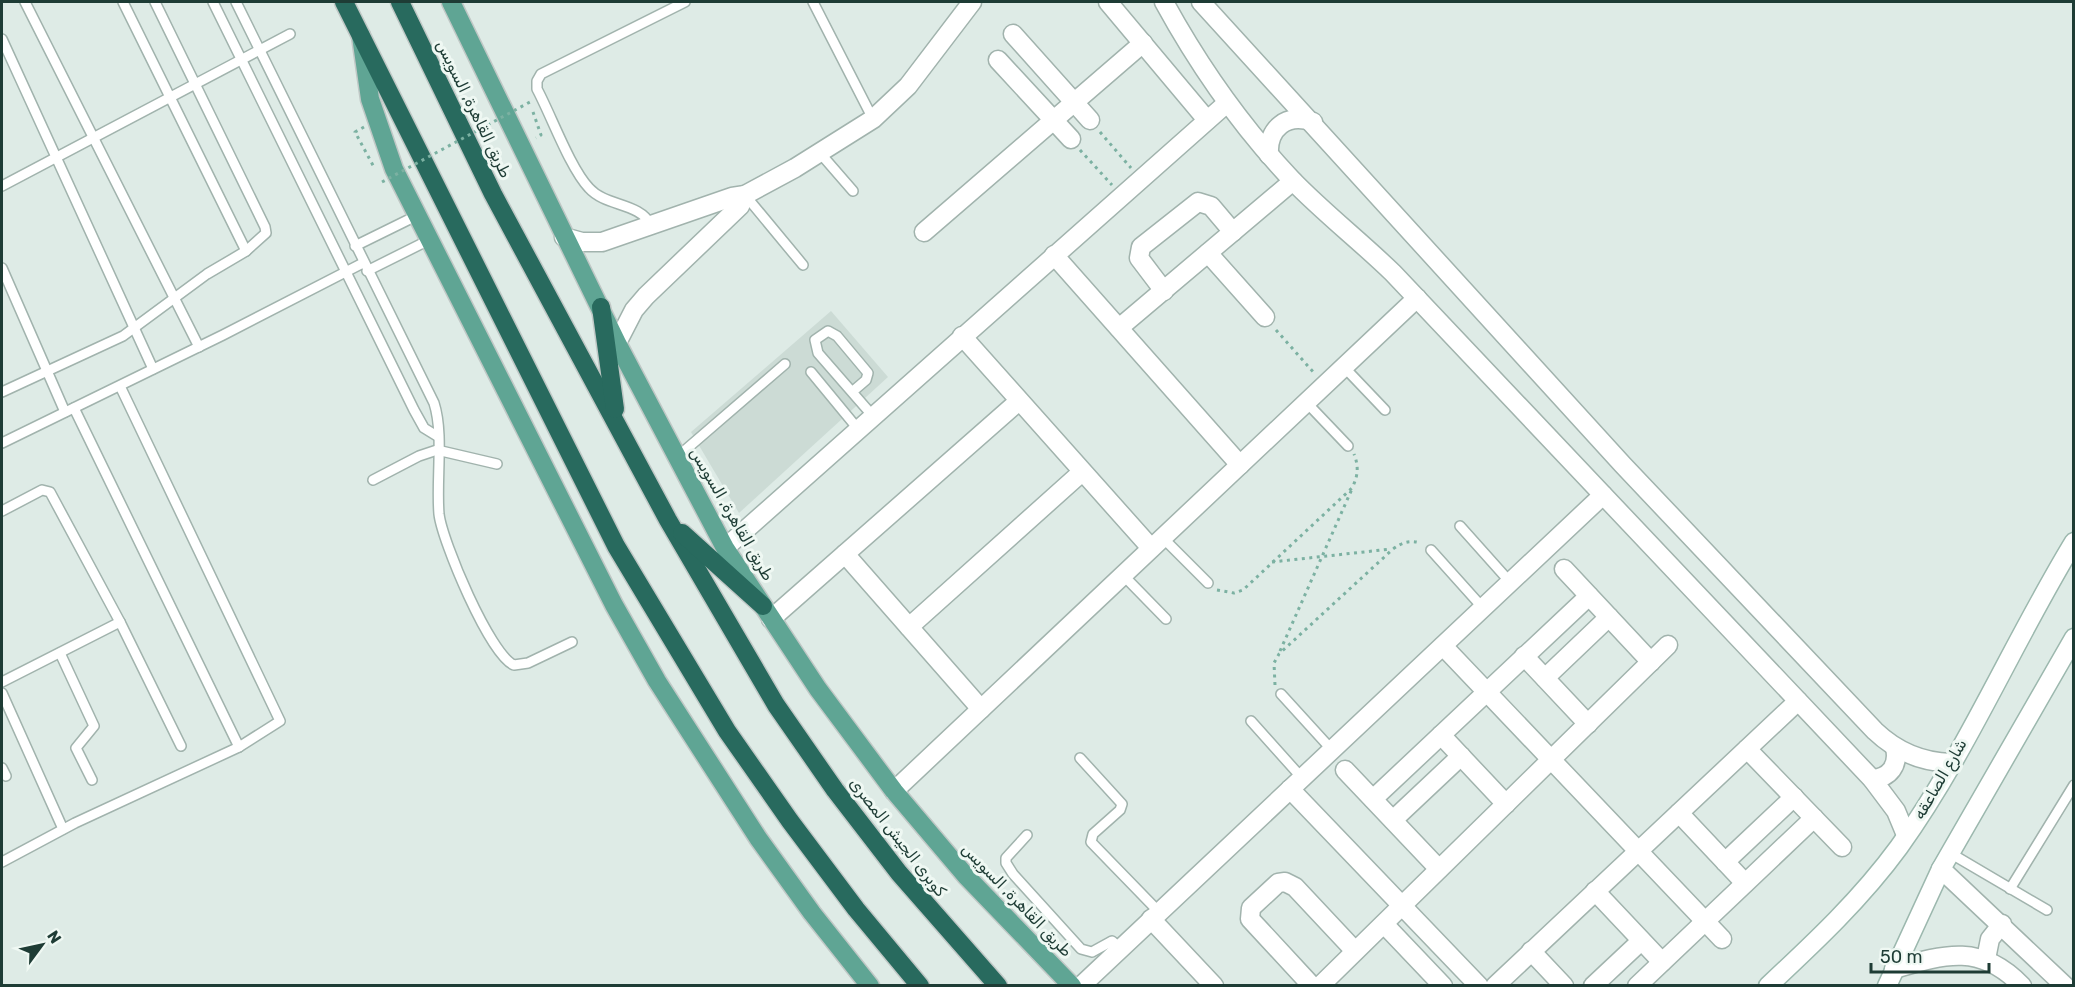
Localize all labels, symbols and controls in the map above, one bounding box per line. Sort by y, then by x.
street label: طريق القاهرة, السويس [432,37,516,181]
street label: طريق القاهرة, السويس [685,444,778,584]
street label: شارع الصاعقه [1909,735,1972,824]
street label: كوبرى الجيش المصرى [845,774,951,901]
street label: طريق القاهرة, السويس [957,839,1076,961]
north arrow [12,915,72,975]
text: N [43,927,65,947]
scale bar [1871,936,1990,974]
text: 50 m [1880,946,1923,968]

